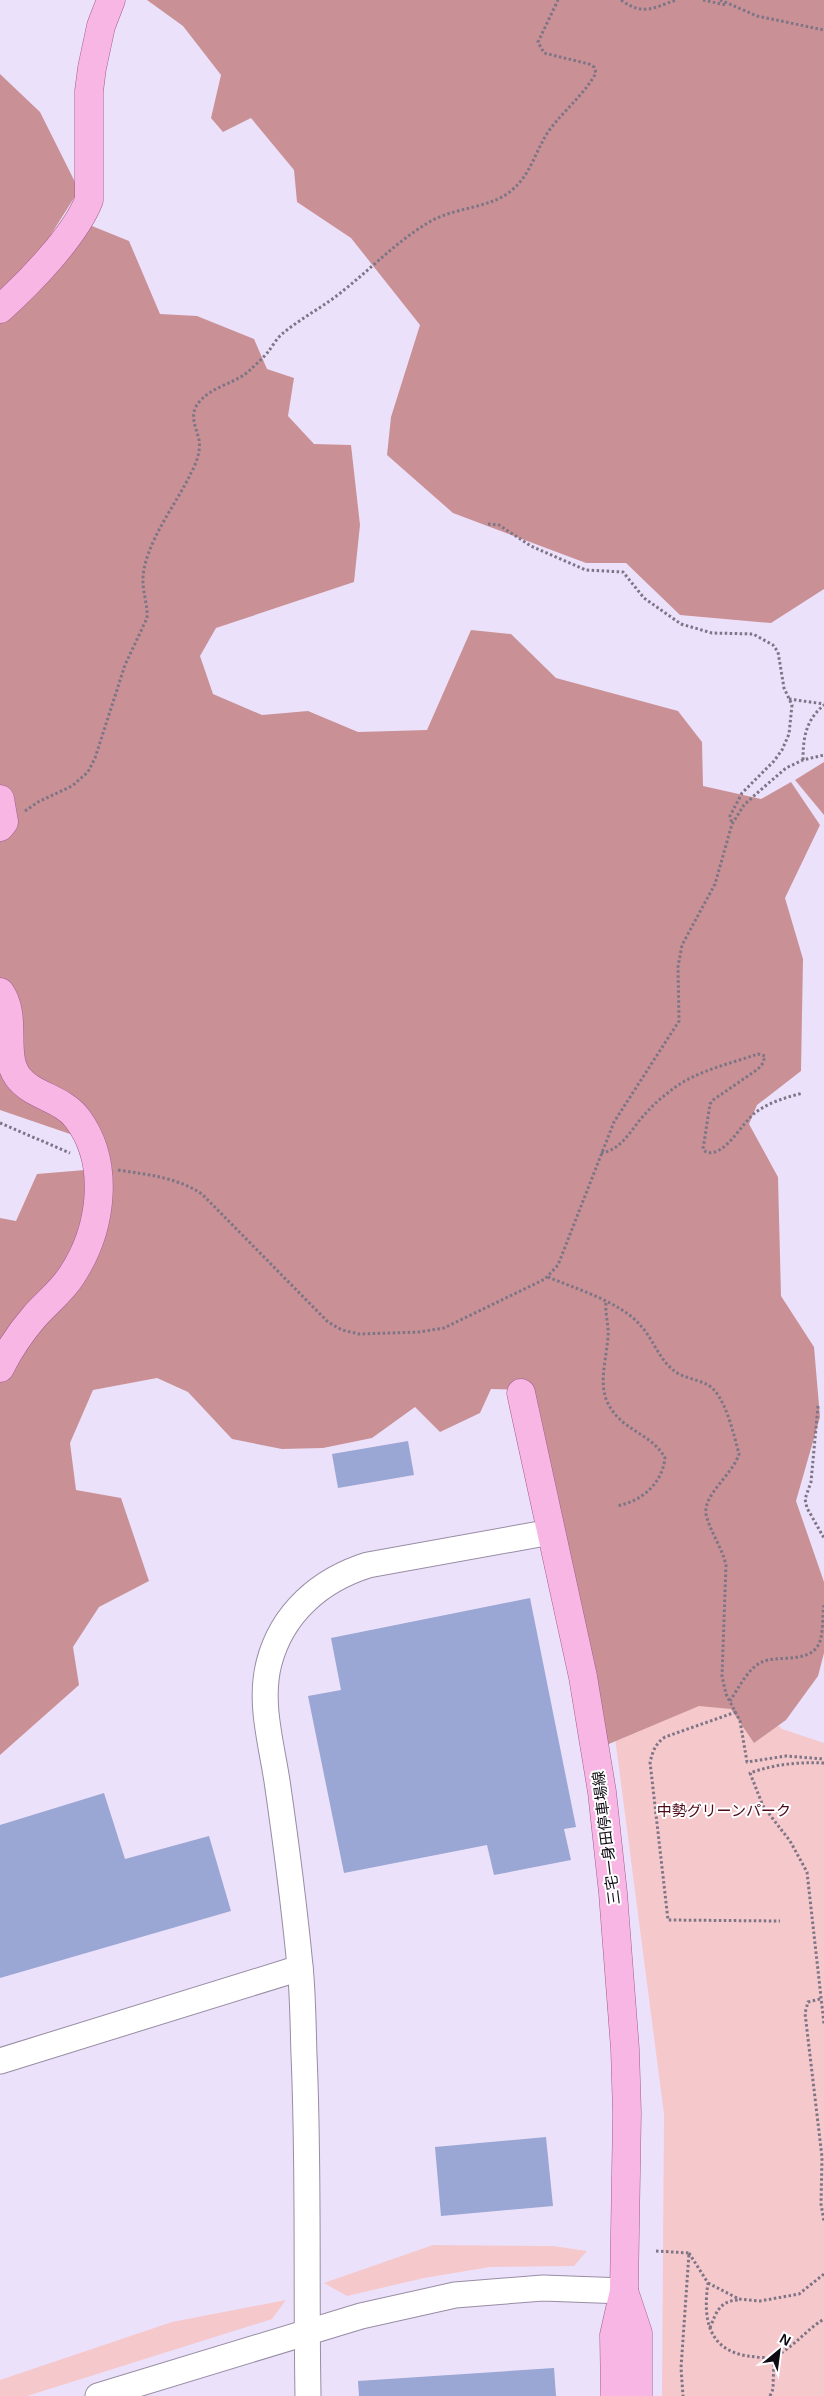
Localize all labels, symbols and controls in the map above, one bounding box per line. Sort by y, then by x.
street label: 三宅一身田停車場線 [589,1770,623,1906]
park label: 中勢グリーンパーク [657,1802,791,1819]
north arrow [754,2326,804,2376]
text: N [777,2330,794,2349]

